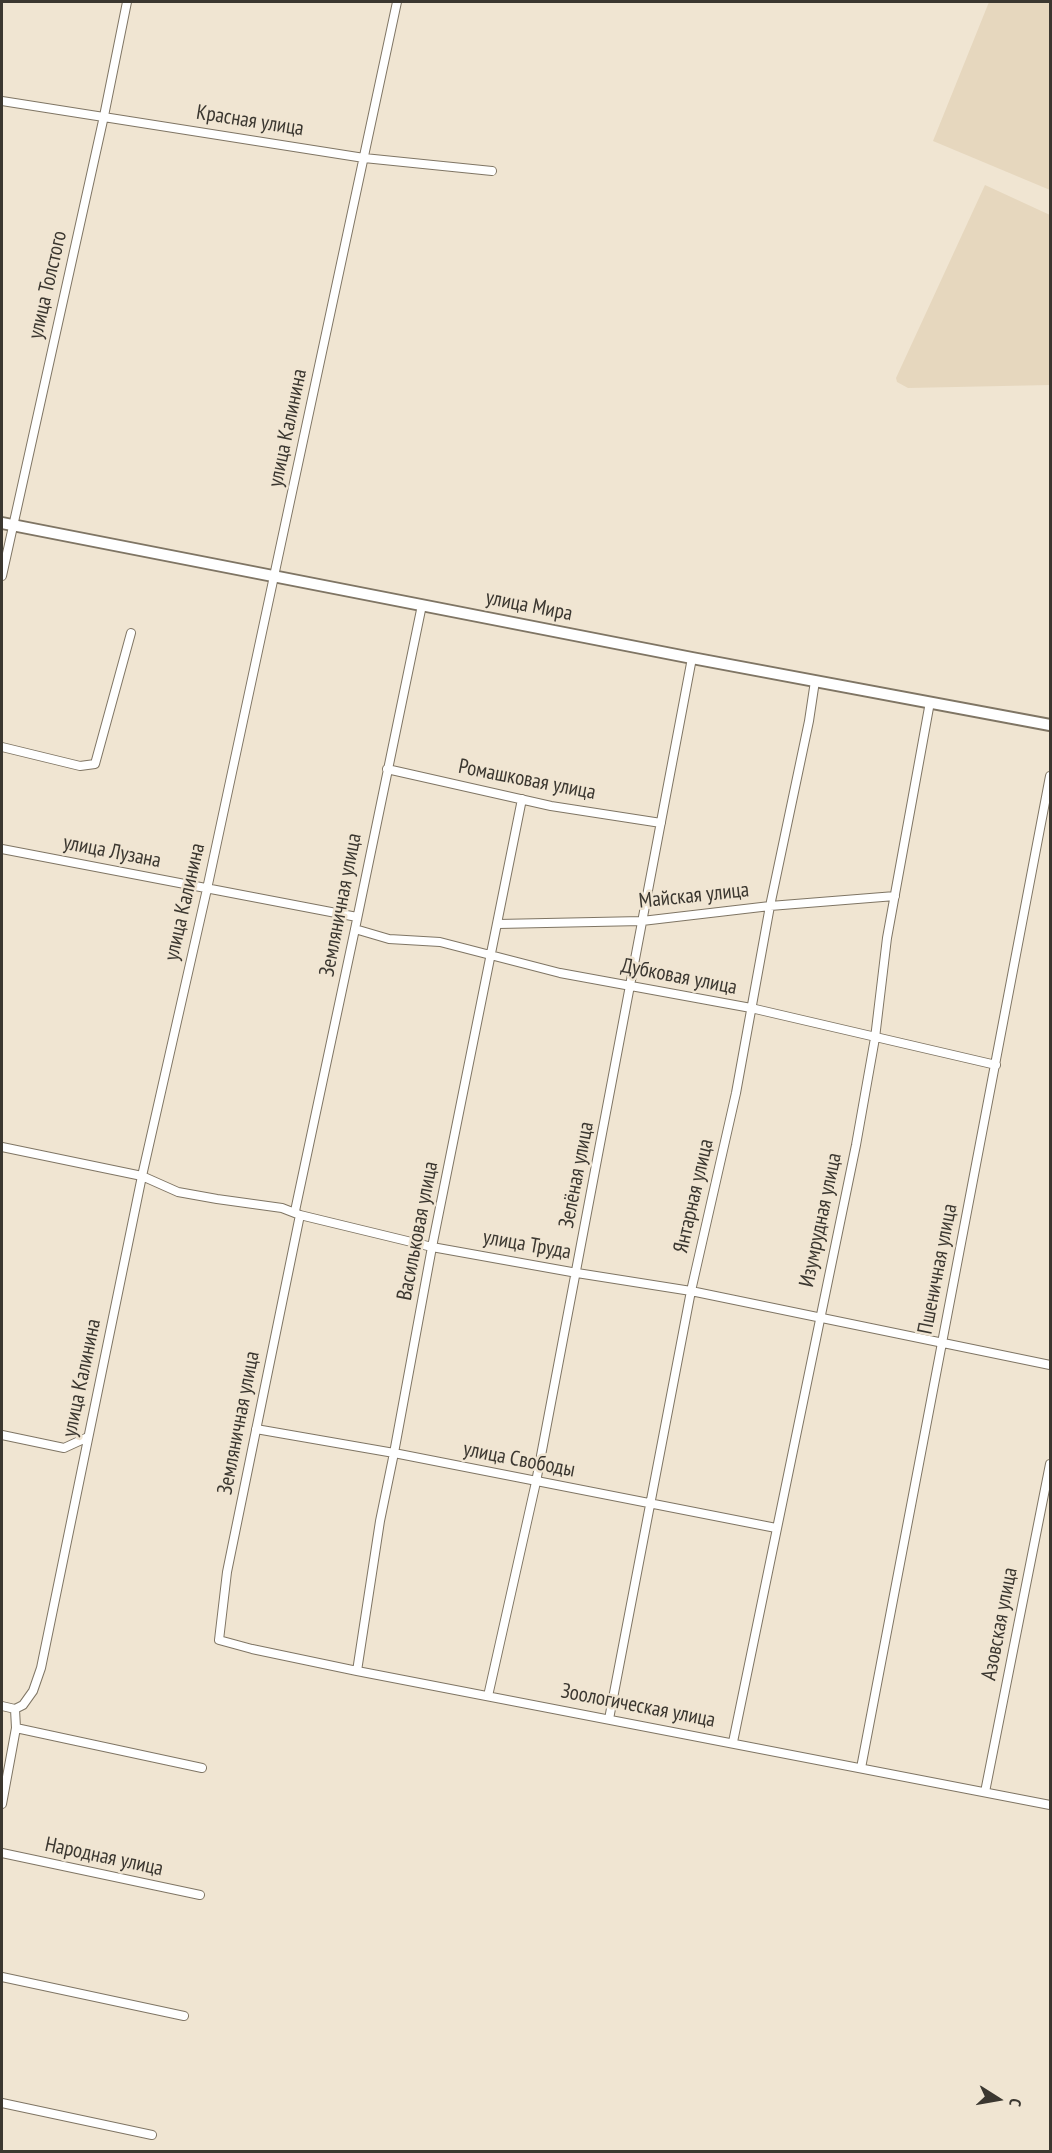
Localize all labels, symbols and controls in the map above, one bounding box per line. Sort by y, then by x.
street label: Красная улица [194,100,306,142]
street label: улица Толстого [23,228,73,342]
street label: улица Калинина [263,367,313,489]
street label: улица Мира [484,585,574,627]
street label: Ромашковая улица [456,754,598,806]
street label: улица Лузана [61,830,163,874]
street label: Земляничная улица [315,831,367,979]
street label: улица Калинина [159,841,211,963]
street label: Майская улица [638,878,750,914]
street label: Дубковая улица [619,953,739,1001]
street label: Зелёная улица [554,1120,600,1230]
street label: Янтарная улица [669,1137,719,1255]
street label: Изумрудная улица [794,1151,848,1289]
street label: Васильковая улица [392,1159,444,1303]
street label: Пшеничная улица [913,1202,963,1336]
street label: улица Труда [481,1225,573,1265]
street label: улица Калинина [57,1317,107,1439]
street label: Земляничная улица [213,1349,265,1497]
street label: улица Свободы [461,1437,577,1483]
street label: Азовская улица [977,1565,1023,1683]
street label: Зоологическая улица [559,1679,717,1733]
street label: Народная улица [43,1832,165,1882]
north arrow [968,2069,1028,2129]
text: С [1005,2097,1026,2108]

